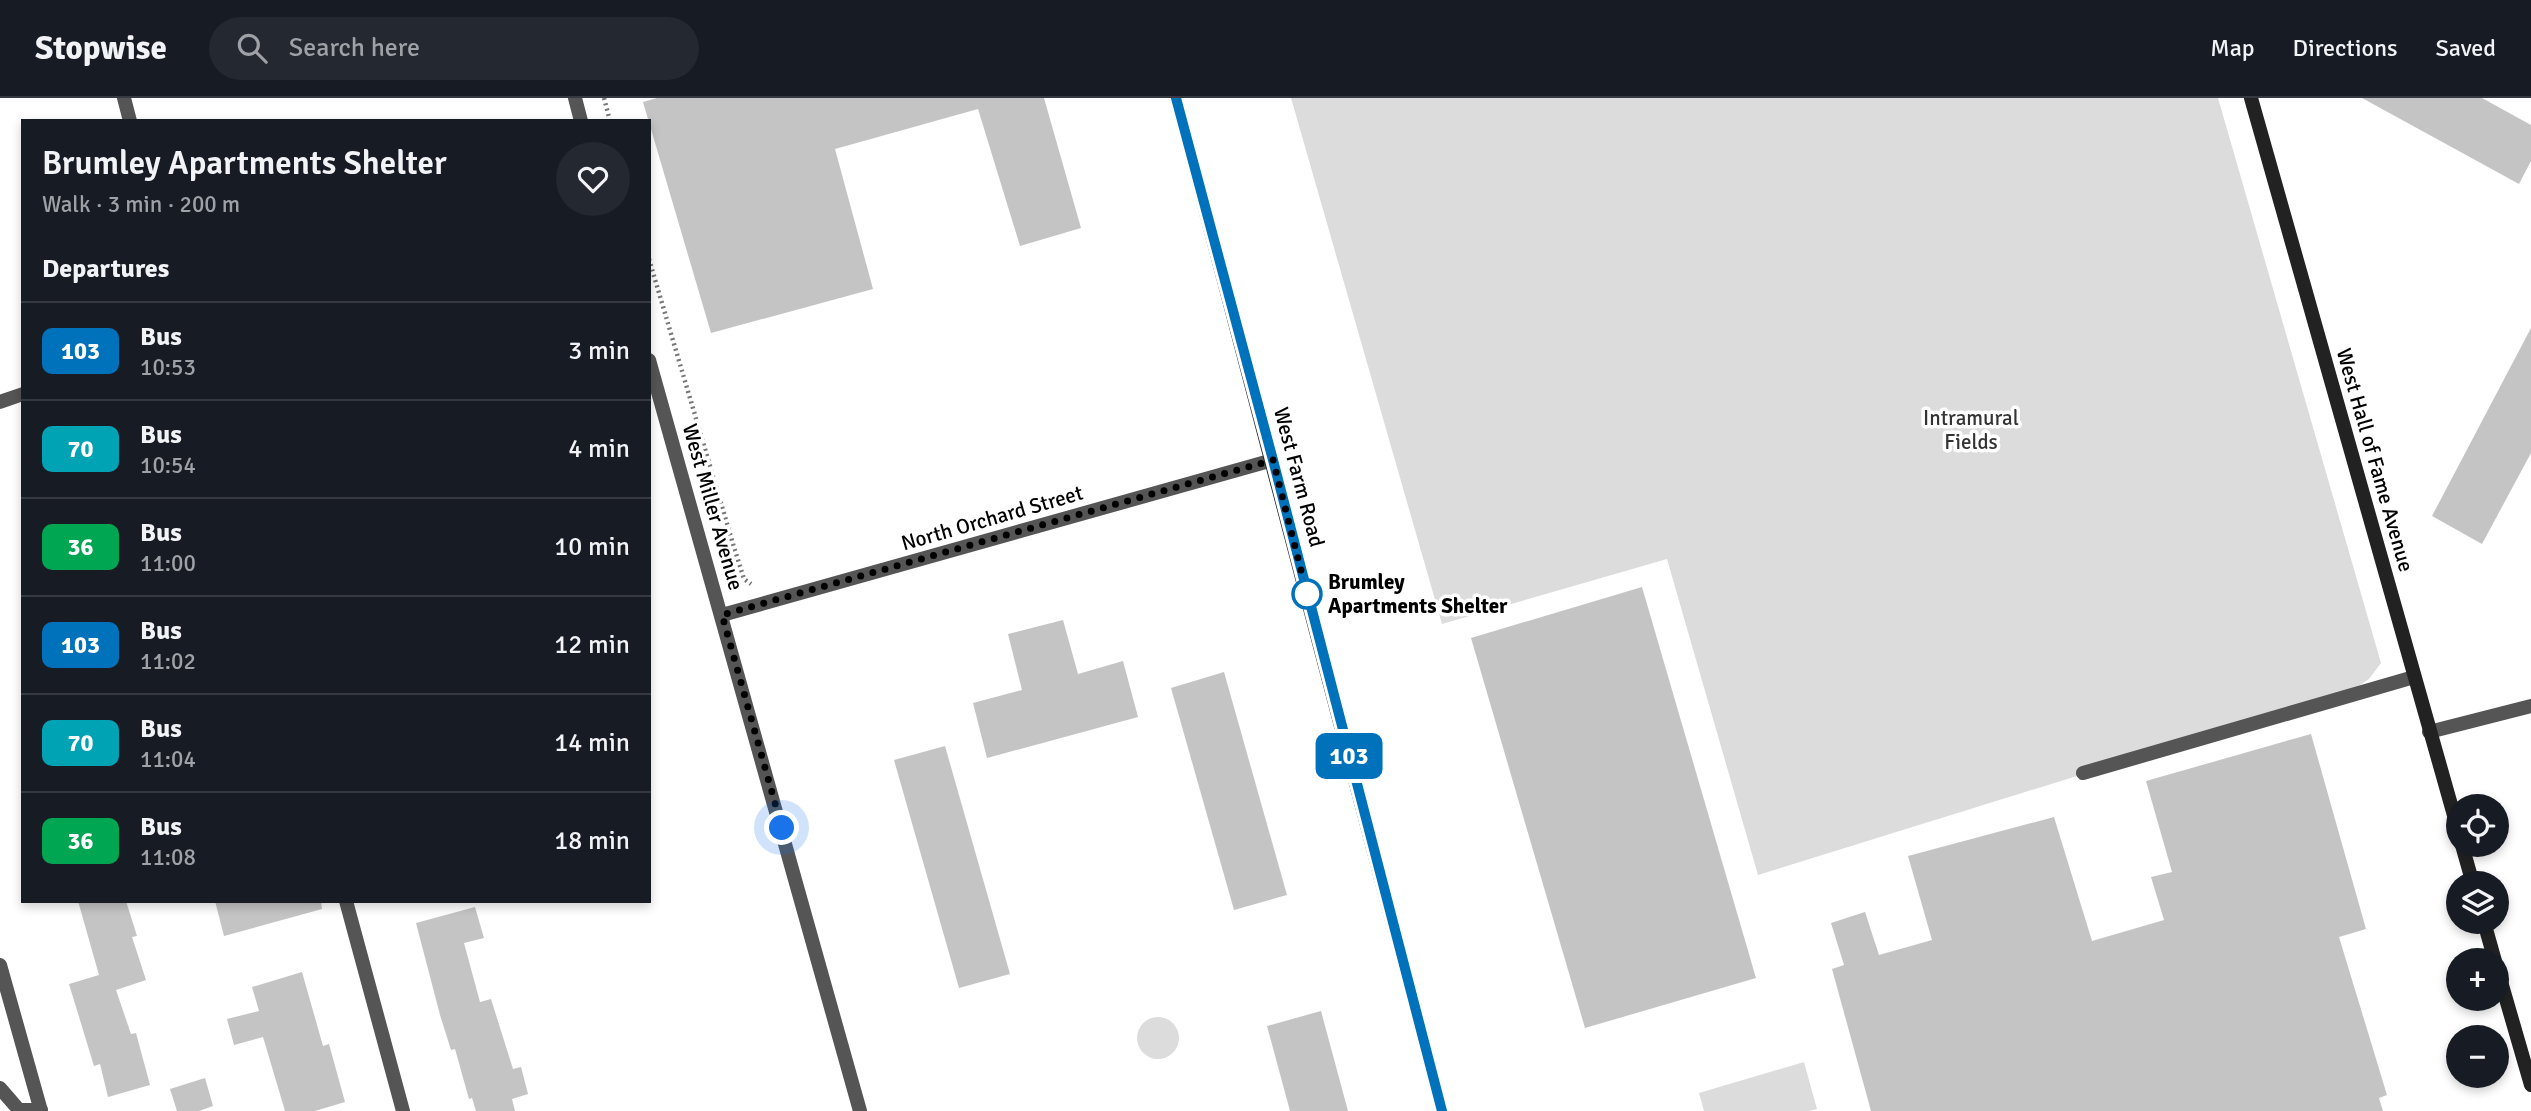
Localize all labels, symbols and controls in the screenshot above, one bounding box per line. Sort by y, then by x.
search box [209,17,699,80]
text: Stopwise [35,28,167,69]
icon: search [233,29,271,67]
text: Search here [289,32,420,64]
text: Map [2210,33,2255,63]
text: Directions [2293,33,2398,63]
text: Saved [2436,33,2496,63]
button: heart [556,142,630,216]
text: Brumley Apartments Shelter [42,143,447,184]
text: Walk · 3 min · 200 m [42,190,240,219]
text: Departures [42,253,169,285]
text: Bus [140,321,182,353]
text: 3 min [568,335,630,367]
text: 103 [61,336,100,366]
street label: West Hall of Fame Avenue [2331,345,2419,575]
text: 10:53 [140,353,196,382]
street label: West Farm Road [1268,404,1330,550]
park label: Intramural Fields [1923,405,2019,455]
text: Bus [140,419,182,451]
street label: West Miller Avenue [677,421,749,593]
text: 4 min [568,433,630,465]
text: 70 [68,434,93,464]
text: 10:54 [140,451,196,480]
street label: North Orchard Street [898,480,1086,556]
text: Bus [140,517,182,549]
text: 10 min [554,531,630,563]
text: 36 [68,532,93,562]
text: 11:00 [140,549,196,578]
place label: Brumley Apartments Shelter [1328,569,1508,619]
marker: Brumley Apartments Shelter [1292,579,1322,609]
text: Bus [140,615,182,647]
text: 12 min [554,629,630,661]
text: 103 [61,630,100,660]
text: 11:02 [140,647,196,676]
text: Bus [140,713,182,745]
text: 14 min [554,727,630,759]
text: 70 [68,728,93,758]
line badge: 103 [1309,733,1389,779]
text: 103 [1330,741,1368,771]
text: 11:04 [140,745,196,774]
map controls [2446,794,2509,1088]
button: locate [2446,794,2509,857]
your location [764,810,799,845]
text: Bus [140,811,182,843]
text: 18 min [554,825,630,857]
text: 36 [68,826,93,856]
text: 11:08 [140,843,196,872]
button: layers [2446,871,2509,934]
button: + [2446,948,2509,1011]
button: − [2446,1025,2509,1088]

